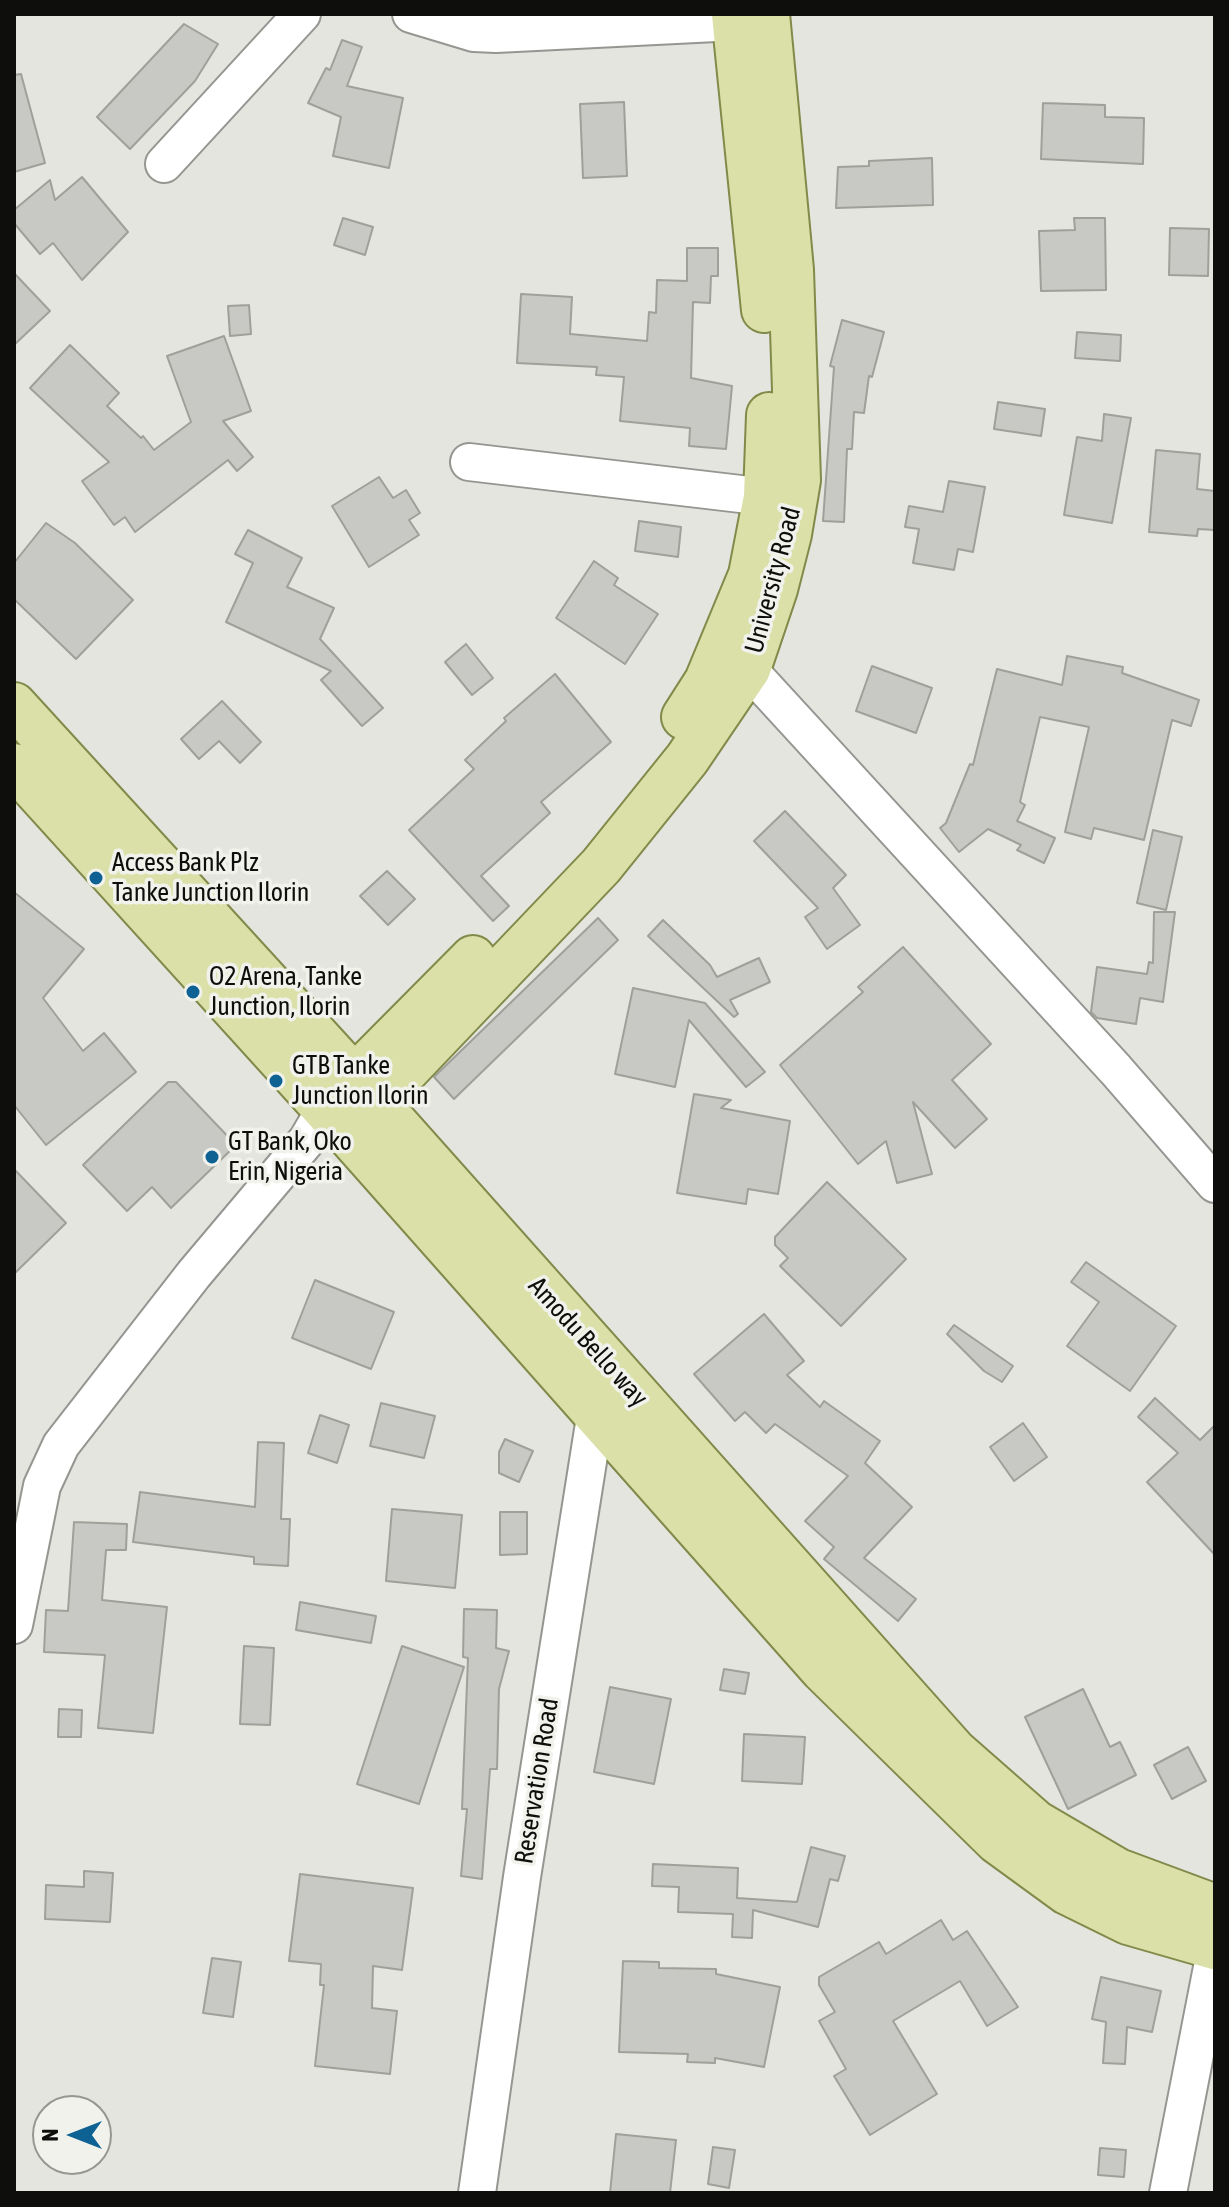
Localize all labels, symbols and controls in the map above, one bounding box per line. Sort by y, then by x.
street label: University Road [738,503,808,657]
place label: Access Bank Plz Tanke Junction Ilorin [112,847,309,908]
marker: Access Bank Plz Tanke Junction Ilorin [87,869,105,887]
place label: O2 Arena, Tanke Junction, Ilorin [209,961,362,1022]
marker: O2 Arena, Tanke Junction, Ilorin [184,983,202,1001]
place label: GTB Tanke Junction Ilorin [292,1050,429,1112]
marker: GTB Tanke Junction Ilorin [267,1072,285,1090]
place label: GT Bank, Oko Erin, Nigeria [228,1126,352,1188]
marker: GT Bank, Oko Erin, Nigeria [203,1148,221,1166]
street label: Amodu Bello way [522,1271,654,1413]
street label: Reservation Road [508,1696,566,1866]
north arrow [32,2095,112,2175]
text: N [37,2129,63,2142]

